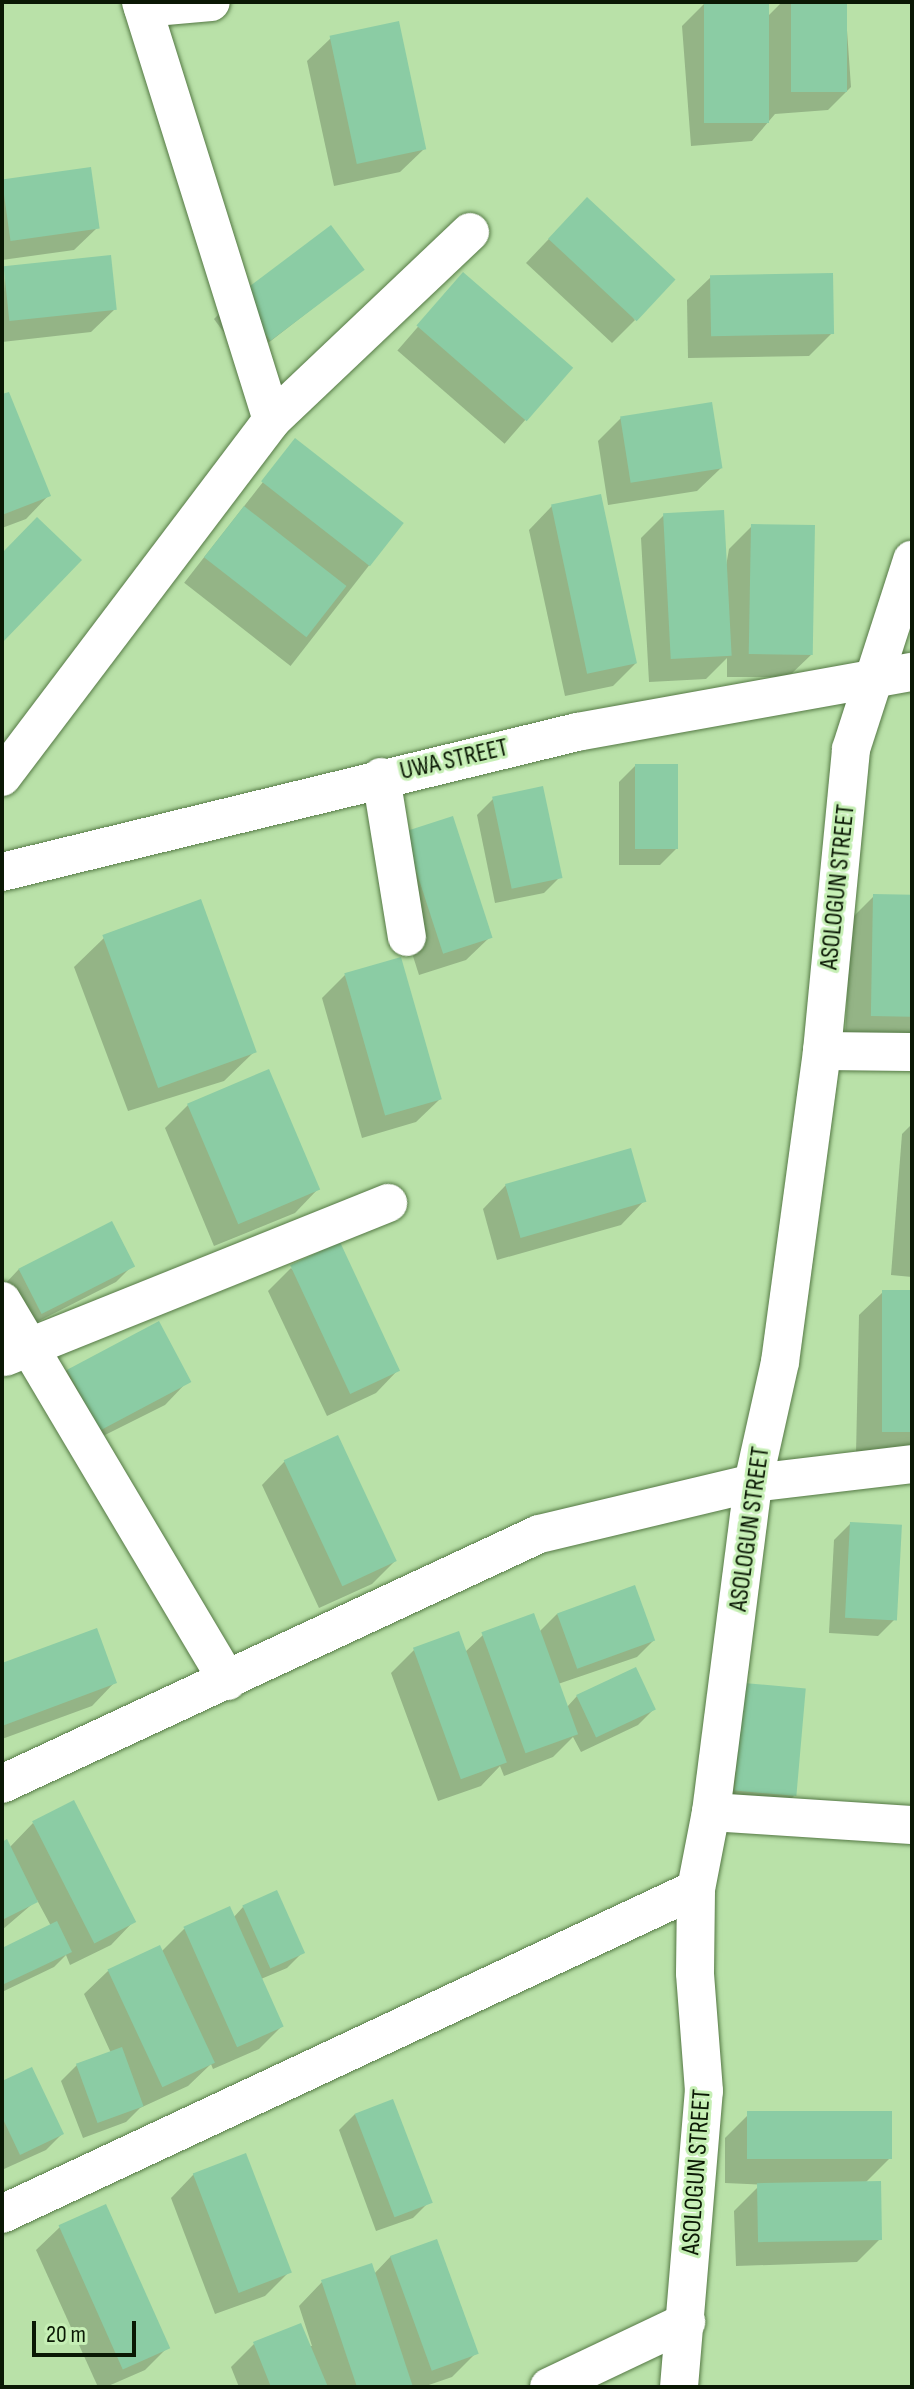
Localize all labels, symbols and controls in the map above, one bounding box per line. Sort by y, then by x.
street label: UWA STREET [397,732,511,788]
street label: ASOLOGUN STREET [814,803,862,971]
street label: ASOLOGUN STREET [723,1445,777,1613]
street label: ASOLOGUN STREET [676,2088,718,2256]
scale bar [36,2305,140,2355]
text: 20 m [46,2320,86,2349]

